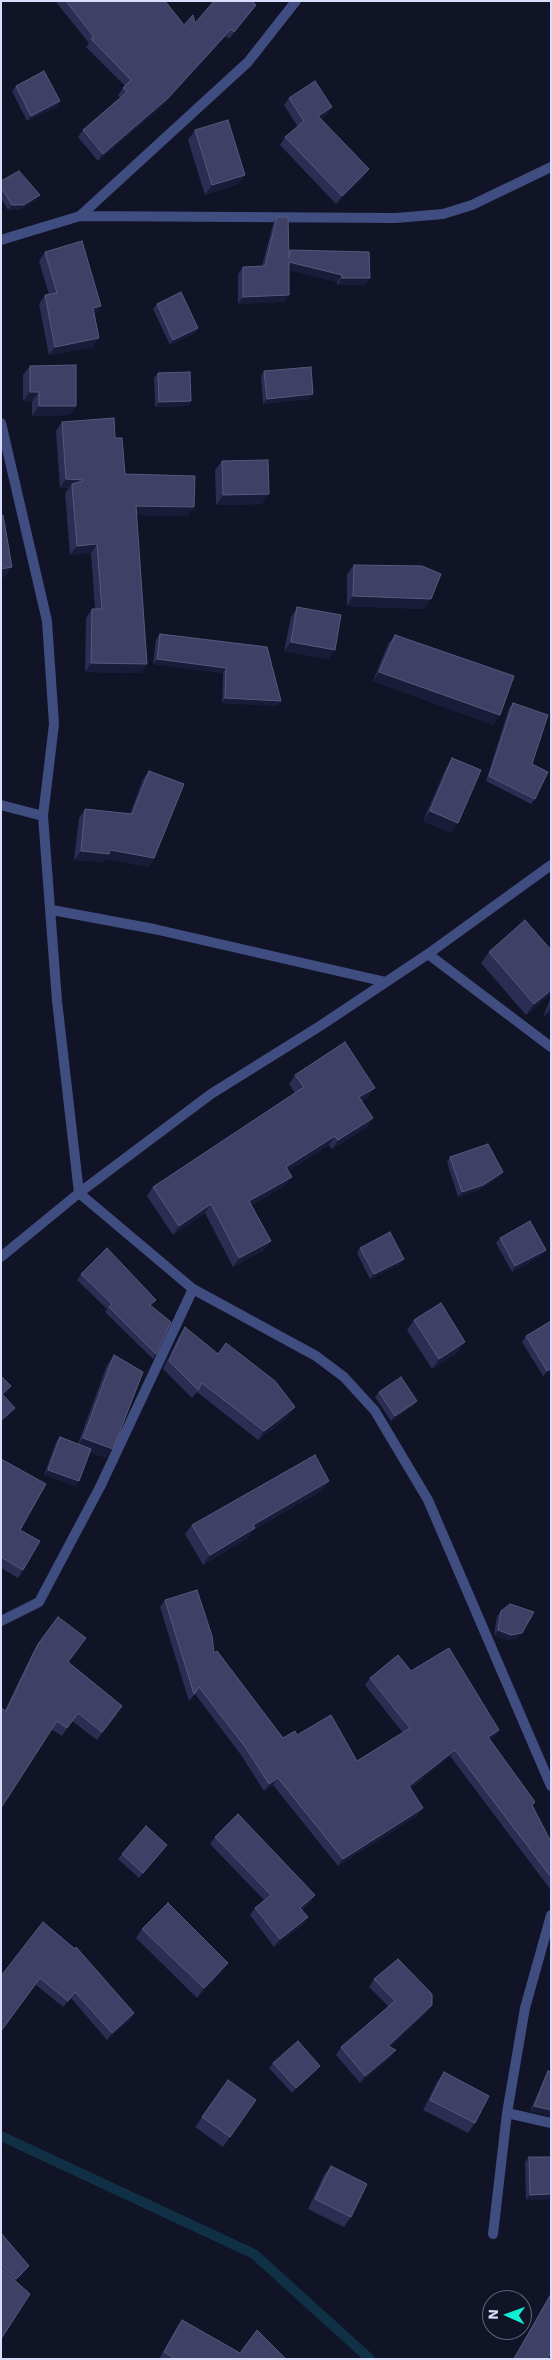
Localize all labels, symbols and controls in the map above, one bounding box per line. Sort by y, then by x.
north arrow [482,2290,532,2340]
text: N [485,2309,501,2320]

